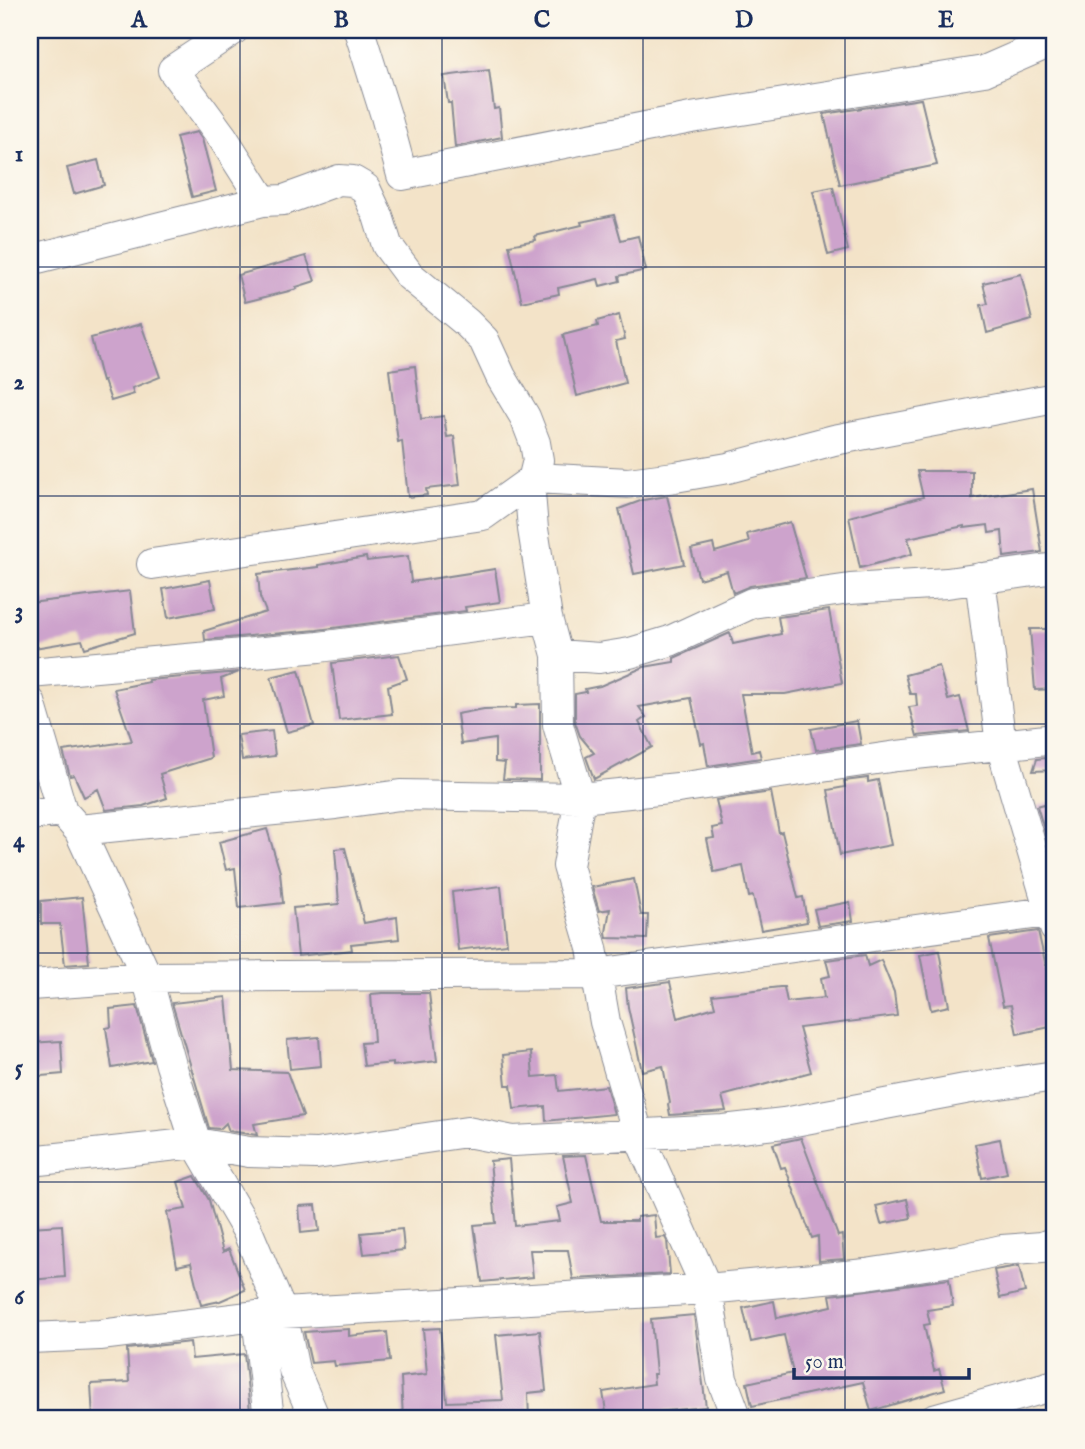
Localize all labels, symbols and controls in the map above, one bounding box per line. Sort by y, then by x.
text: A [130,6,148,35]
text: B [333,6,349,35]
text: C [534,6,551,35]
text: D [735,6,753,35]
text: E [938,6,954,35]
text: 1 [15,140,23,169]
text: 2 [14,368,25,397]
text: 3 [15,597,23,626]
text: 4 [13,826,25,855]
text: 5 [15,1054,24,1083]
text: 6 [14,1283,25,1312]
scale bar [794,1337,970,1381]
text: 50 m [805,1349,844,1376]

